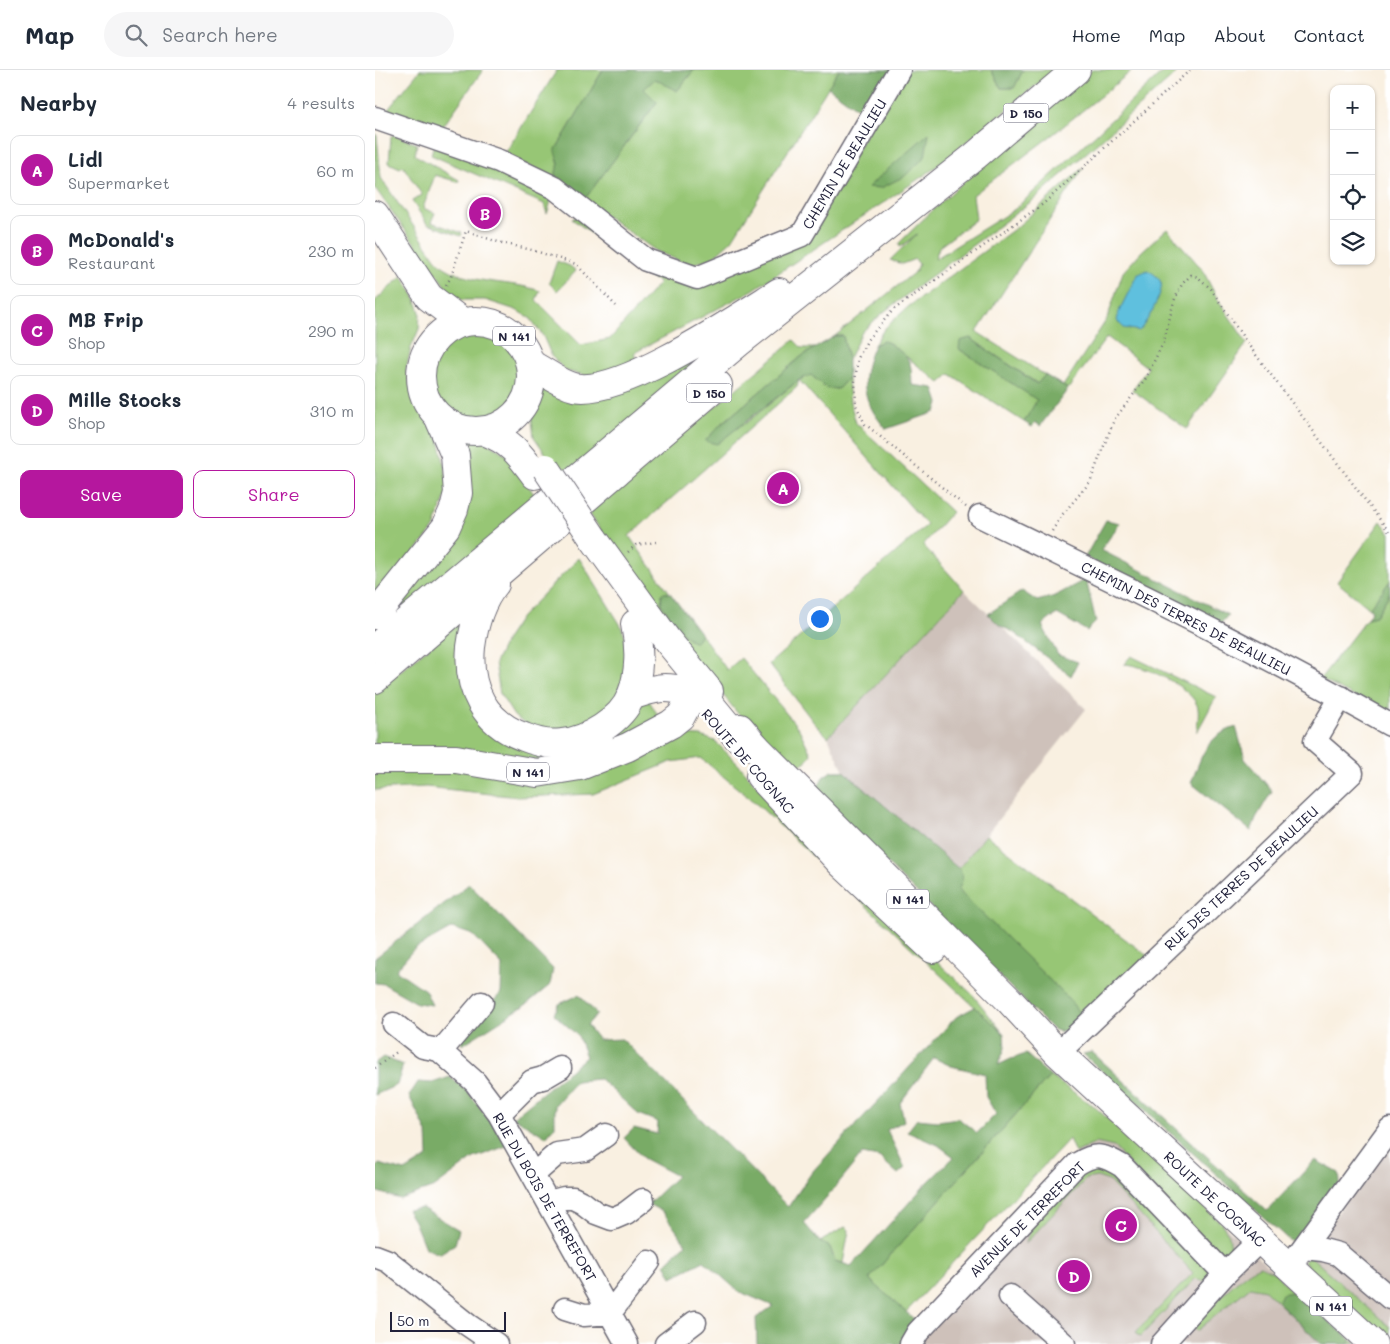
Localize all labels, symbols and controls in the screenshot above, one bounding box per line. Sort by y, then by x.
search box [104,12,454,57]
text: Map [25,19,74,50]
icon: search [122,21,150,49]
text: Search here [162,22,278,47]
text: Home [1072,23,1121,47]
text: Map [1149,23,1185,47]
text: About [1213,23,1266,47]
text: Contact [1294,23,1365,47]
map controls [1330,85,1375,265]
button: + [1330,85,1375,130]
text: Nearby [20,89,97,116]
text: 4 results [287,92,355,113]
street label: CHEMIN DE BEAULIEU [798,95,890,233]
road number: D 150 [1003,104,1049,122]
button: − [1330,130,1375,175]
text: Lidl [68,147,103,172]
text: A [31,160,43,181]
text: 60 m [317,160,354,181]
text: Supermarket [68,172,170,193]
button: locate [1330,175,1375,220]
pin: B [469,194,501,232]
button: layers [1330,220,1375,265]
text: McDonald's [68,227,174,252]
text: B [32,240,42,261]
text: 230 m [308,240,354,261]
text: Restaurant [68,252,156,273]
text: MB Frip [68,307,144,332]
text: C [31,320,43,341]
text: 290 m [308,320,354,341]
road number: N 141 [493,326,535,346]
text: Shop [68,332,105,353]
road number: D 150 [687,384,731,402]
text: Mille Stocks [68,387,181,412]
text: D [31,400,43,421]
text: 310 m [310,400,354,421]
text: Shop [68,412,105,433]
pin: A [767,469,799,507]
button: Save [20,470,183,518]
button: Share [193,470,355,518]
street label: CHEMIN DES TERRES DE BEAULIEU [1078,557,1294,679]
your location [807,606,833,632]
street label: ROUTE DE COGNAC [697,705,799,817]
road number: N 141 [507,762,549,782]
street label: RUE DES TERRES DE BEAULIEU [1160,802,1322,954]
road number: N 141 [887,890,929,909]
street label: RUE DU BOIS DE TERREFORT [489,1109,601,1285]
street label: ROUTE DE COGNAC [1160,1147,1270,1251]
street label: AVENUE DE TERREFORT [966,1158,1088,1280]
pin: C [1105,1206,1137,1244]
pin: D [1058,1257,1090,1295]
road number: N 141 [1310,1296,1352,1316]
scale bar [390,1309,506,1332]
text: 50 m [397,1311,429,1330]

